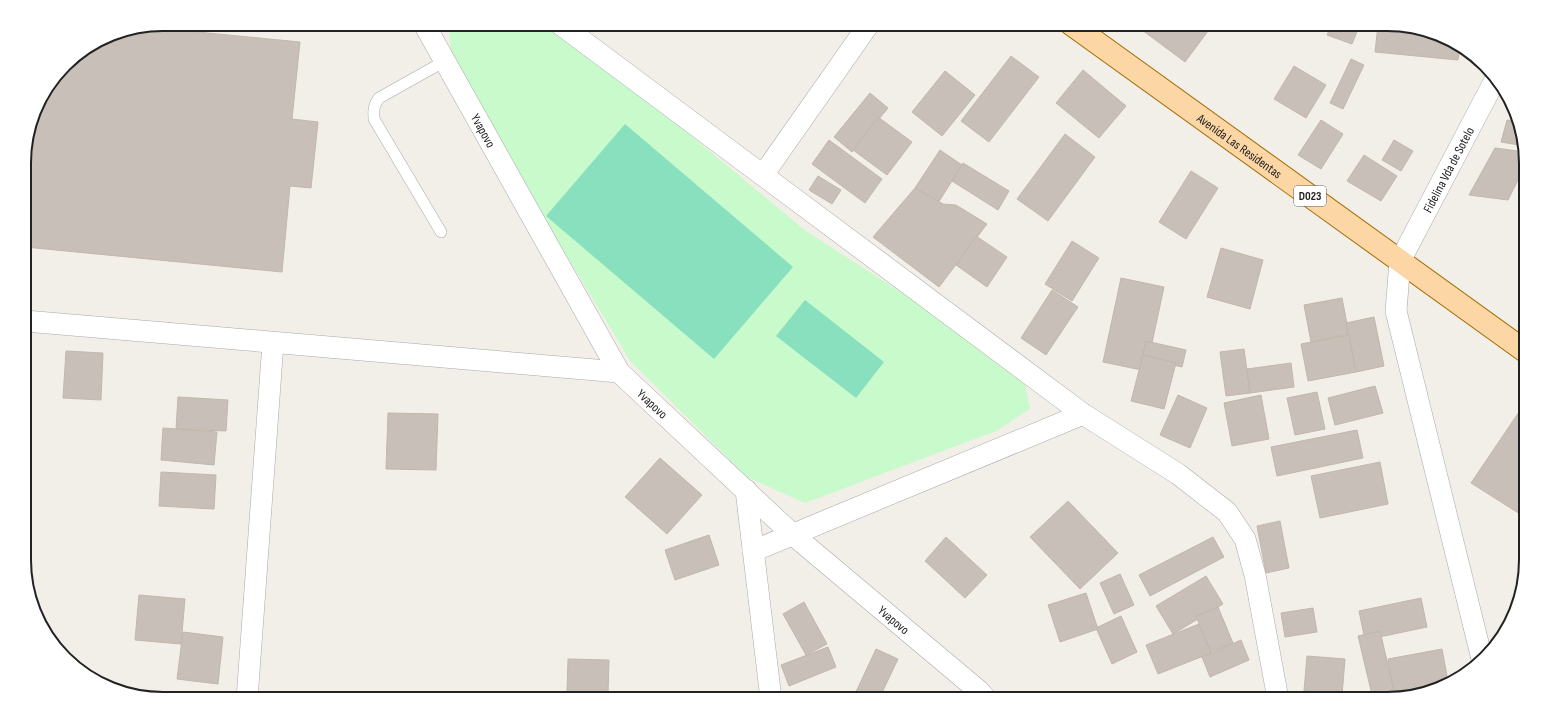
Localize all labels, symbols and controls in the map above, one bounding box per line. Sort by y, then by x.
street label: Avenida Las Residentas [1193,110,1285,183]
street label: Yvapovo [467,111,499,151]
street label: Fidelina Vda de Sotelo [1420,124,1478,216]
road number: D023 [1294,186,1326,206]
street label: Yvapovo [633,386,671,422]
street label: Yvapovo [874,603,912,638]

